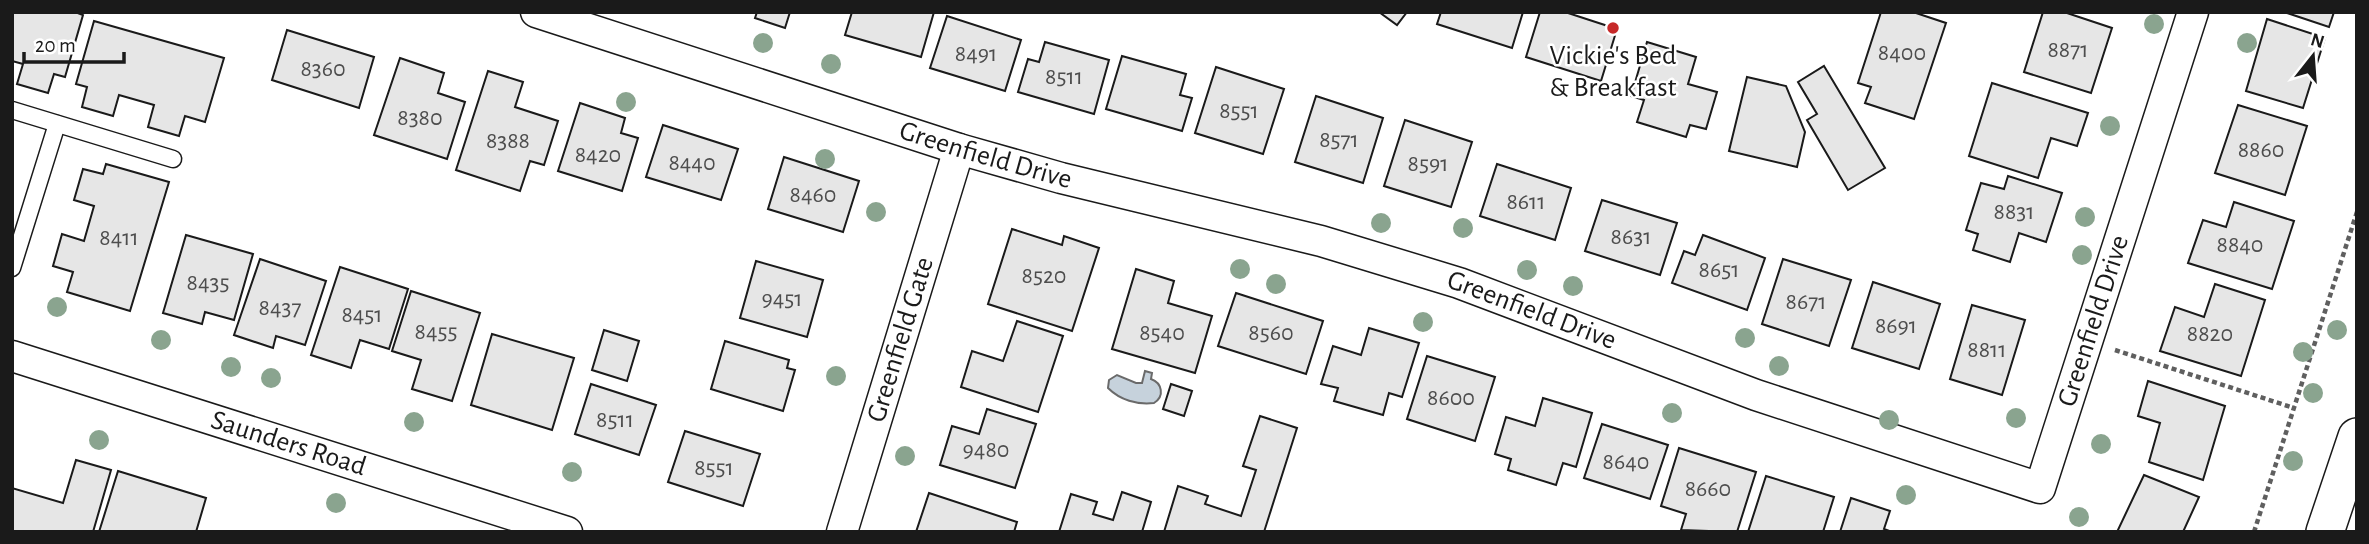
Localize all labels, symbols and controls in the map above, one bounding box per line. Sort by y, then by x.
marker: Vickie's Bed & Breakfast [1605,20,1621,36]
scale bar [24,21,124,65]
north arrow [2278,21,2348,91]
text: N [2308,30,2327,52]
text: 20 m [35,35,76,56]
house number: 8871 [2047,38,2089,62]
house number: 8400 [1878,41,1926,65]
house number: 8491 [955,42,997,66]
place label: Vickie's Bed & Breakfast [1550,42,1676,102]
house number: 8360 [300,57,346,81]
house number: 8511 [1045,65,1083,89]
house number: 8551 [1219,99,1259,123]
house number: 8380 [397,106,443,130]
street label: Greenfield Drive [896,117,1074,194]
house number: 8571 [1319,128,1359,152]
house number: 8388 [486,129,530,153]
house number: 8860 [2238,138,2284,162]
house number: 8420 [575,143,621,167]
house number: 8440 [668,151,716,175]
house number: 8591 [1408,152,1448,176]
house number: 8460 [790,183,836,207]
house number: 8611 [1506,190,1546,214]
house number: 8831 [1994,200,2034,224]
house number: 8631 [1611,225,1651,249]
house number: 8411 [99,226,139,250]
street label: Greenfield Drive [2053,232,2134,410]
house number: 8840 [2217,233,2263,257]
street label: Greenfield Gate [862,254,939,426]
house number: 8651 [1699,258,1739,282]
house number: 8520 [1022,264,1067,288]
street label: Greenfield Drive [1444,266,1620,355]
house number: 8435 [187,271,229,295]
house number: 9451 [761,287,803,311]
house number: 8671 [1786,290,1826,314]
house number: 8437 [259,296,301,320]
house number: 8451 [341,303,383,327]
house number: 8691 [1875,314,1917,338]
house number: 8455 [415,320,457,344]
house number: 8540 [1139,321,1185,345]
house number: 8560 [1248,321,1294,345]
house number: 8820 [2187,322,2233,346]
house number: 8811 [1967,338,2007,362]
house number: 8600 [1427,386,1475,410]
street label: Saunders Road [207,406,370,481]
house number: 8511 [596,408,634,432]
house number: 9480 [963,438,1009,462]
house number: 8640 [1603,450,1649,474]
house number: 8551 [694,456,734,480]
house number: 8660 [1685,477,1731,501]

